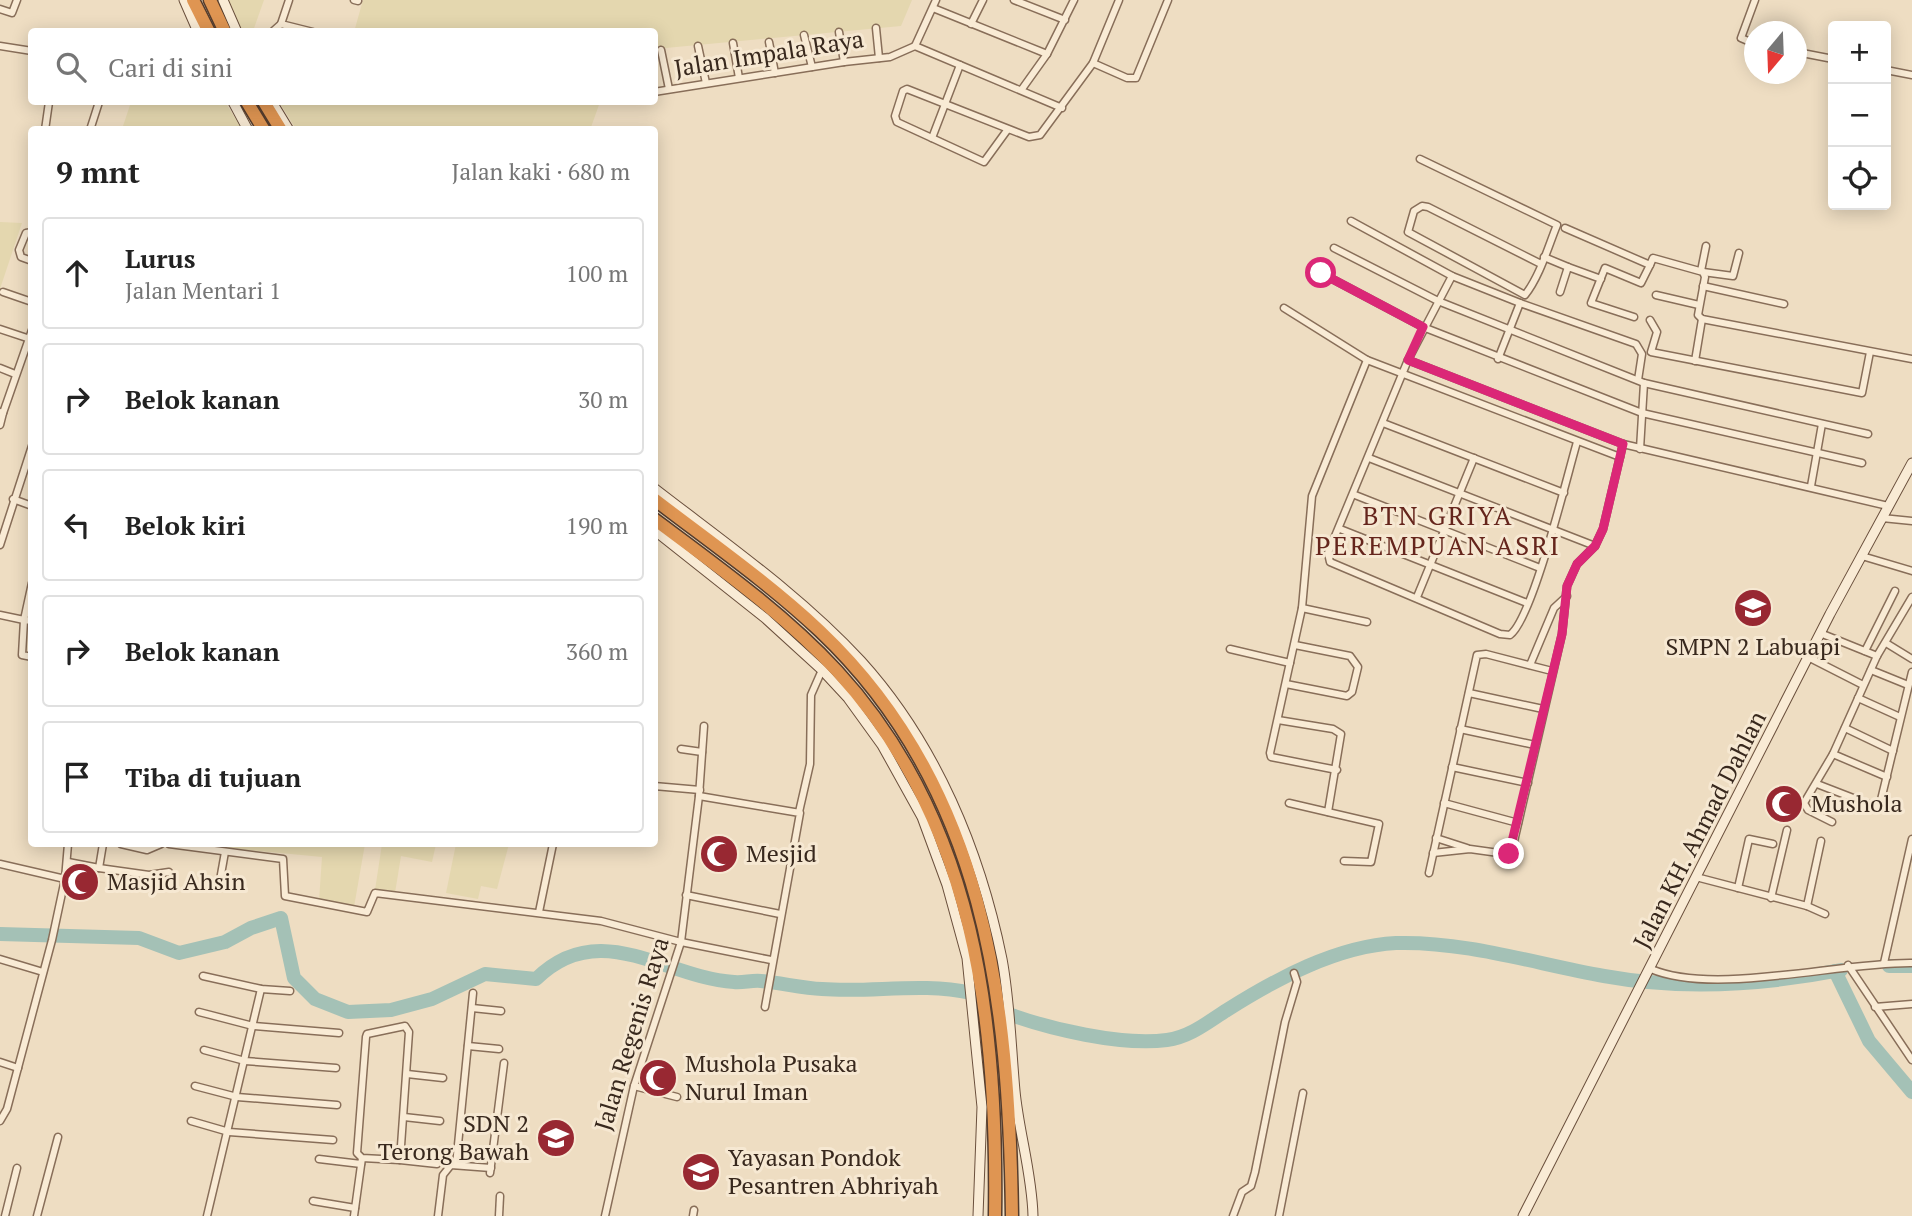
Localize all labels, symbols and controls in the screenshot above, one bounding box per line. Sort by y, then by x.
north arrow [1744,21,1807,84]
map controls [1828,21,1891,210]
button: + [1828,21,1891,84]
street label: Jalan Impala Raya [672,22,866,84]
search box [28,28,658,105]
icon: search [52,48,90,86]
text: Cari di sini [108,50,233,84]
button: − [1828,84,1891,147]
button: locate [1828,147,1891,210]
text: 9 mnt [56,152,140,192]
text: Jalan kaki · 680 m [452,156,630,187]
text: Lurus [125,241,195,275]
icon: ahead [58,254,96,292]
route start [1305,257,1336,288]
text: 100 m [566,258,628,289]
text: Jalan Mentari 1 [125,275,281,306]
icon: right [58,380,96,418]
text: Belok kanan [125,382,280,416]
text: 30 m [578,384,628,415]
district label: BTN GRIYA PEREMPUAN ASRI [1315,498,1561,562]
icon: left [58,506,96,544]
text: Belok kiri [125,508,246,542]
text: 190 m [566,510,628,541]
school or university icon: SMPN 2 Labuapi [1732,587,1774,629]
place label: SMPN 2 Labuapi [1665,630,1841,662]
icon: right [58,632,96,670]
text: Belok kanan [125,634,280,668]
text: 360 m [566,636,628,667]
street label: Jalan KH. Ahmad Dahlan [1625,705,1773,954]
icon: arrive [58,758,96,796]
text: Tiba di tujuan [125,760,301,794]
mosque icon: Mushola [1763,783,1805,825]
place label: Mushola [1811,787,1903,819]
mosque icon: Mesjid [698,833,740,875]
place label: Mesjid [746,837,817,869]
route end [1493,838,1524,869]
mosque icon: Masjid Ahsin [59,861,101,903]
place label: Masjid Ahsin [107,865,246,897]
street label: Jalan Regenis Raya [586,933,676,1134]
place label: Mushola Pusaka Nurul Iman [685,1047,858,1107]
mosque icon: Mushola Pusaka Nurul Iman [637,1057,679,1099]
place label: SDN 2 Terong Bawah [378,1107,529,1167]
school or university icon: SDN 2 Terong Bawah [535,1117,577,1159]
place label: Yayasan Pondok Pesantren Abhriyah [728,1141,939,1201]
school or university icon: Yayasan Pondok Pesantren Abhriyah [680,1151,722,1193]

